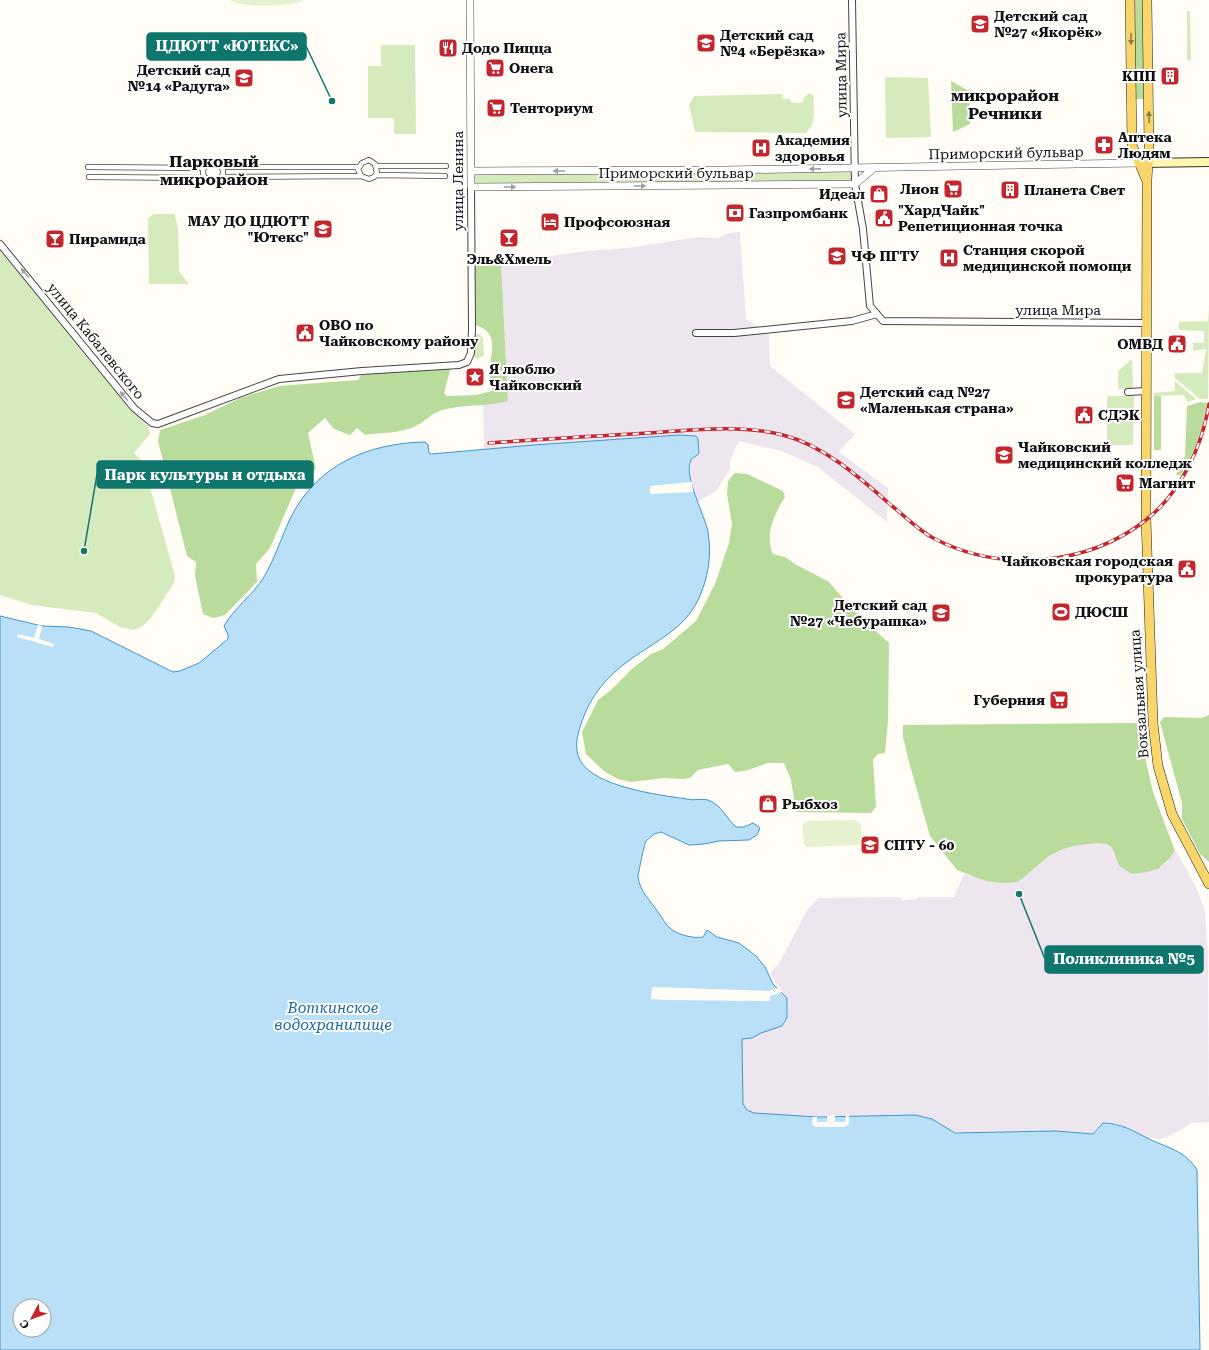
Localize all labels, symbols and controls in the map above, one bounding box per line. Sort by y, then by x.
place label: Детский сад №27 «Якорёк» [994,8,1102,40]
school or university icon: Детский сад №27 «Якорёк» [969,13,991,35]
place label: Детский сад №4 «Берёзка» [720,27,826,59]
school or university icon: Детский сад №4 «Берёзка» [695,32,717,54]
street label: улица Мира [832,32,850,118]
callout: ЦДЮТТ «ЮТЕКС» [147,33,306,60]
one-way arrow [1128,33,1134,46]
text: ЦДЮТТ «ЮТЕКС» [156,37,298,55]
restaurant icon: Додо Пицца [437,37,459,59]
place label: Додо Пицца [462,40,553,56]
supermarket icon: Онега [484,57,506,79]
place label: Онега [509,60,554,76]
place label: Детский сад №14 «Радуга» [128,62,230,94]
building icon: КПП [1159,65,1181,87]
school or university icon: Детский сад №14 «Радуга» [233,67,255,89]
place label: КПП [1122,68,1157,84]
district label: микрорайон Речники [951,86,1059,123]
supermarket icon: Тенториум [485,97,507,119]
place label: Тенториум [510,100,594,116]
one-way arrow [1146,110,1152,123]
place label: Аптека Людям [1118,129,1172,161]
street label: улица Ленина [450,131,466,231]
place label: Академия здоровья [775,132,850,164]
pharmacy icon: Аптека Людям [1093,134,1115,156]
hospital icon: Академия здоровья [750,137,772,159]
street label: Приморский бульвар [928,144,1084,162]
district label: Парковый микрорайон [160,152,268,189]
street label: Приморский бульвар [598,165,754,181]
one-way arrow [808,166,821,172]
one-way arrow [552,168,565,174]
supermarket icon: Лион [942,178,964,200]
building icon: Планета Свет [999,179,1021,201]
place label: Лион [900,181,940,197]
place label: Планета Свет [1024,182,1126,198]
one-way arrow [634,183,647,189]
shop icon: Идеал [868,183,890,205]
one-way arrow [504,184,517,190]
place label: Идеал [819,186,865,202]
bank icon: Газпромбанк [724,202,746,224]
place label: "ХардЧайк" Репетиционная точка [898,202,1064,234]
place label: Газпромбанк [749,205,849,221]
public building icon: "ХардЧайк" Репетиционная точка [873,207,895,229]
hotel icon: Профсоюзная [539,211,561,233]
place label: МАУ ДО ЦДЮТТ "Ютекс" [188,213,309,245]
place label: Профсоюзная [564,214,670,230]
school or university icon: МАУ ДО ЦДЮТТ "Ютекс" [312,218,334,240]
bar icon: Эль&Хмель [498,227,520,249]
bar icon: Пирамида [44,228,66,250]
place label: Пирамида [69,231,147,247]
place label: Станция скорой медицинской помощи [963,242,1132,274]
school or university icon: ЧФ ПГТУ [826,245,848,267]
hospital icon: Станция скорой медицинской помощи [938,247,960,269]
place label: ЧФ ПГТУ [851,248,920,264]
place label: Эль&Хмель [467,251,552,267]
one-way arrow [20,268,29,279]
street label: улица Кабалевского [44,280,148,402]
street label: улица Мира [1015,302,1101,318]
place label: ОВО по Чайковскому району [319,317,479,349]
public building icon: ОВО по Чайковскому району [294,322,316,344]
public building icon: ОМВД [1166,333,1188,355]
place label: ОМВД [1117,336,1163,352]
place label: Я люблю Чайковский [489,361,582,393]
place icon: Я люблю Чайковский [464,366,486,388]
place label: Детский сад №27 «Маленькая страна» [860,384,1014,416]
school or university icon: Детский сад №27 «Маленькая страна» [835,389,857,411]
one-way arrow [120,391,128,402]
public building icon: СДЭК [1073,404,1095,426]
place label: СДЭК [1098,407,1140,423]
place label: Чайковский медицинский колледж [1018,439,1193,471]
school or university icon: Чайковский медицинский колледж [993,444,1015,466]
callout: Парк культуры и отдыха [97,461,313,488]
text: Парк культуры и отдыха [105,466,306,484]
supermarket icon: Магнит [1114,472,1136,494]
place label: Магнит [1139,475,1196,491]
place label: Чайковская городская прокуратура [1001,553,1174,585]
public building icon: Чайковская городская прокуратура [1176,558,1198,580]
place label: Детский сад №27 «Чебурашка» [790,597,927,629]
sports icon: ДЮСШ [1050,601,1072,623]
school or university icon: Детский сад №27 «Чебурашка» [930,602,952,624]
place label: ДЮСШ [1075,604,1128,620]
street label: Вокзальная улица [1126,629,1151,759]
supermarket icon: Губерния [1048,689,1070,711]
place label: Губерния [974,692,1045,708]
shop icon: Рыбхоз [757,793,779,815]
place label: Рыбхоз [782,796,838,812]
school or university icon: СПТУ - 60 [859,834,881,856]
place label: СПТУ - 60 [884,837,955,853]
callout: Поликлиника №5 [1045,946,1203,973]
text: Поликлиника №5 [1053,950,1195,968]
water label: Воткинское водохранилище [274,999,392,1034]
north arrow [12,1298,52,1338]
text: С [17,1317,32,1331]

